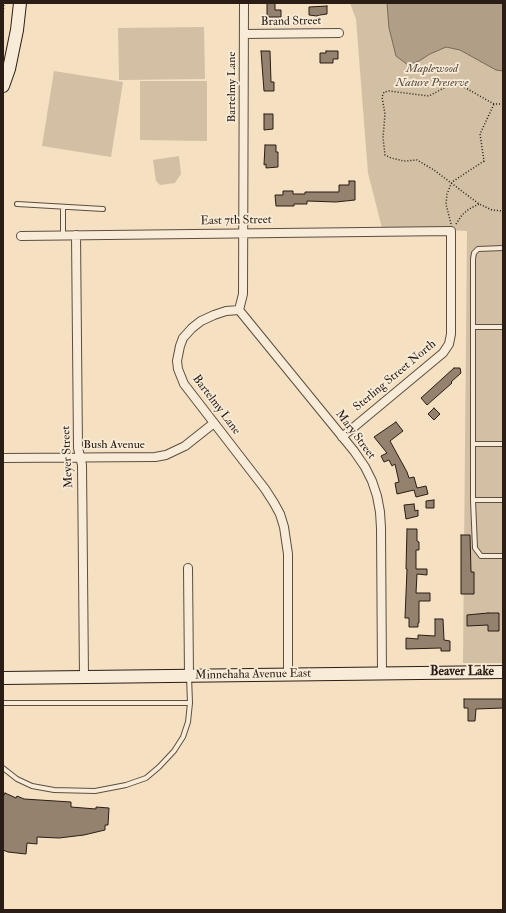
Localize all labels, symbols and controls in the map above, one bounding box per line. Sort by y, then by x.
street label: Brand Street [261,14,321,30]
street label: Bartelmy Lane [225,51,239,123]
park label: Maplewood Nature Preserve [395,62,469,90]
street label: East 7th Street [200,213,272,229]
street label: Sterling Street North [351,337,439,415]
street label: Bartelmy Lane [189,372,243,438]
street label: Mary Street [332,408,378,462]
street label: Meyer Street [59,425,77,489]
street label: Bush Avenue [83,438,145,452]
district label: Beaver Lake [430,664,494,680]
street label: Minnehaha Avenue East [195,667,311,683]

